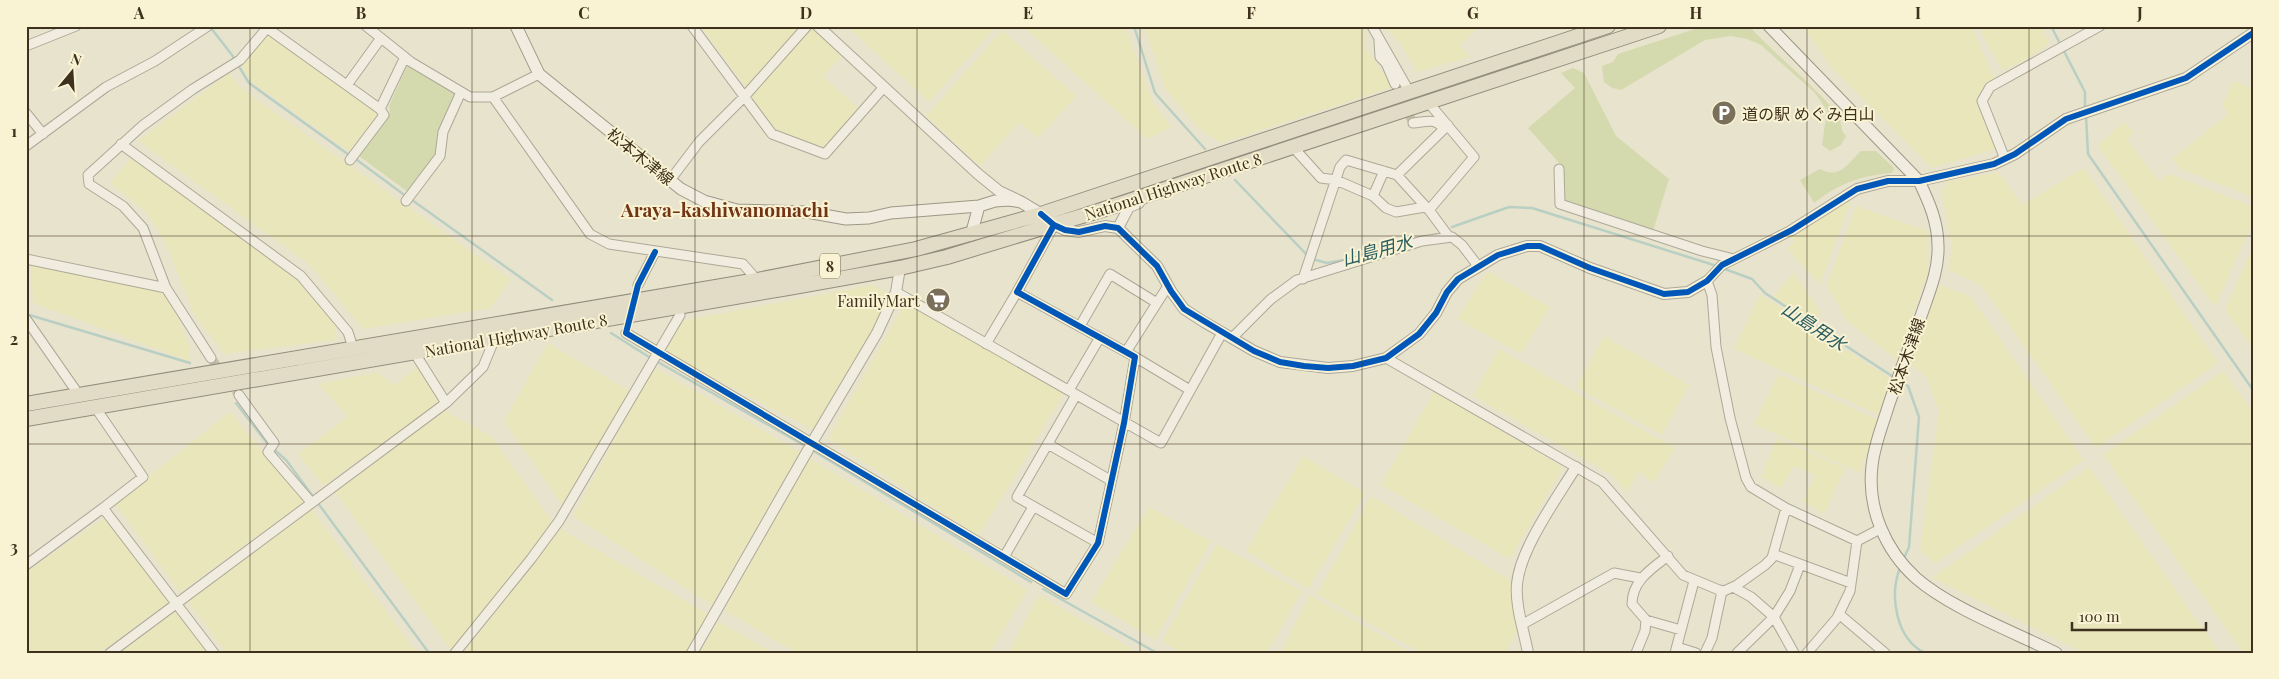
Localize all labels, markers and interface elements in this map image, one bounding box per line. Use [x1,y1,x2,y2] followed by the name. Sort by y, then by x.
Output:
[133,2,145,23] text: A
[356,2,367,23] text: B
[578,2,590,23] text: C
[800,2,812,23] text: D
[1023,2,1033,23] text: E
[1246,2,1256,23] text: F
[1467,2,1479,23] text: G
[1690,2,1703,23] text: H
[1915,2,1921,23] text: I
[2136,2,2143,23] text: J
[48,48,98,98] north arrow
[68,49,84,70] text: N
[1711,100,1737,126] parking icon: 道の駅 めぐみ白山
[1742,103,1874,124] place label: 道の駅 めぐみ白山
[11,120,17,141] text: 1
[603,123,679,189] street label: 松本木津線
[1082,147,1264,225] street label: National Highway Route 8
[620,196,829,222] district label: Araya-kashiwanomachi
[1339,229,1417,271] water label: 山島用水
[820,254,840,278] road number: 8
[925,287,951,313] supermarket icon: FamilyMart
[837,290,920,311] place label: FamilyMart
[1777,296,1852,357] water label: 山島用水
[423,309,609,361] street label: National Highway Route 8
[1883,315,1929,397] street label: 松本木津線
[10,328,18,349] text: 2
[10,536,18,557] text: 3
[2072,599,2205,631] scale bar
[2079,606,2120,626] text: 100 m

